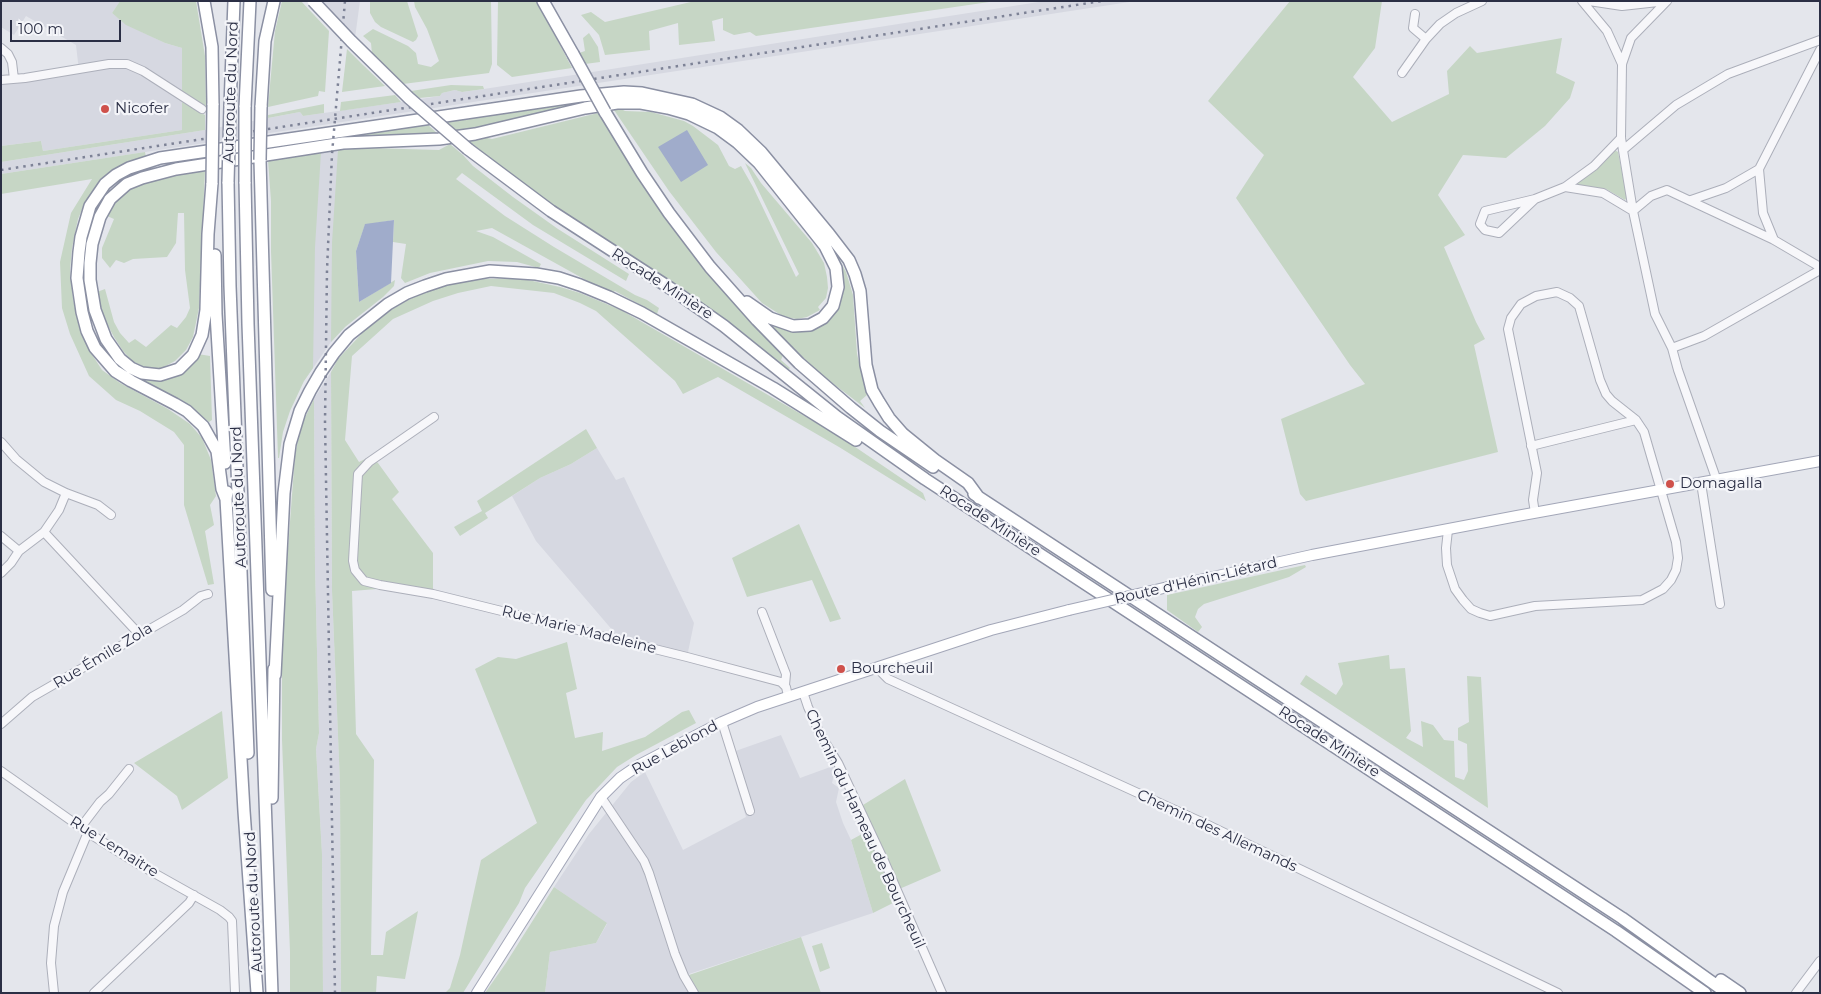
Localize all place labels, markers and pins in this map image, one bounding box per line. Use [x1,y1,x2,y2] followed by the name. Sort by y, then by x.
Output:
[115,100,169,118] place label: Nicofer
[99,103,111,115] marker: Nicofer
[1680,475,1763,493] place label: Domagalla
[1664,478,1676,490] marker: Domagalla
[851,660,933,678] place label: Bourcheuil
[835,663,847,675] marker: Bourcheuil

